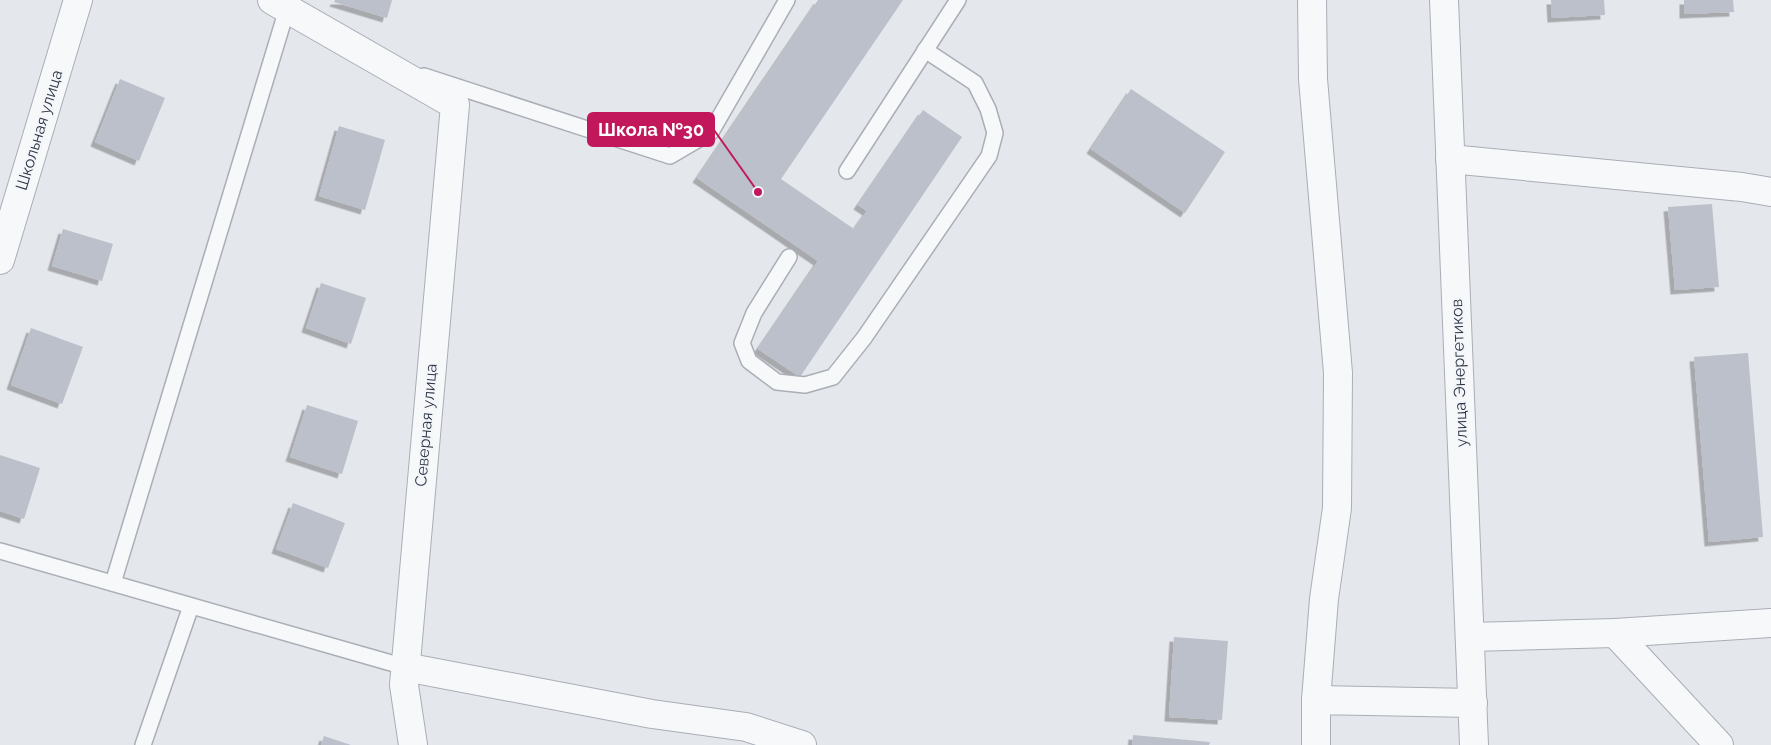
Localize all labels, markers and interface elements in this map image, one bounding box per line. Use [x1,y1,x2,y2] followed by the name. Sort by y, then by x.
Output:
[12,68,66,192] street label: Школьная улица
[588,113,714,146] callout: Школа №30
[598,119,704,140] text: Школа №30
[1447,299,1471,447] street label: улица Энергетиков
[411,363,441,487] street label: Северная улица

